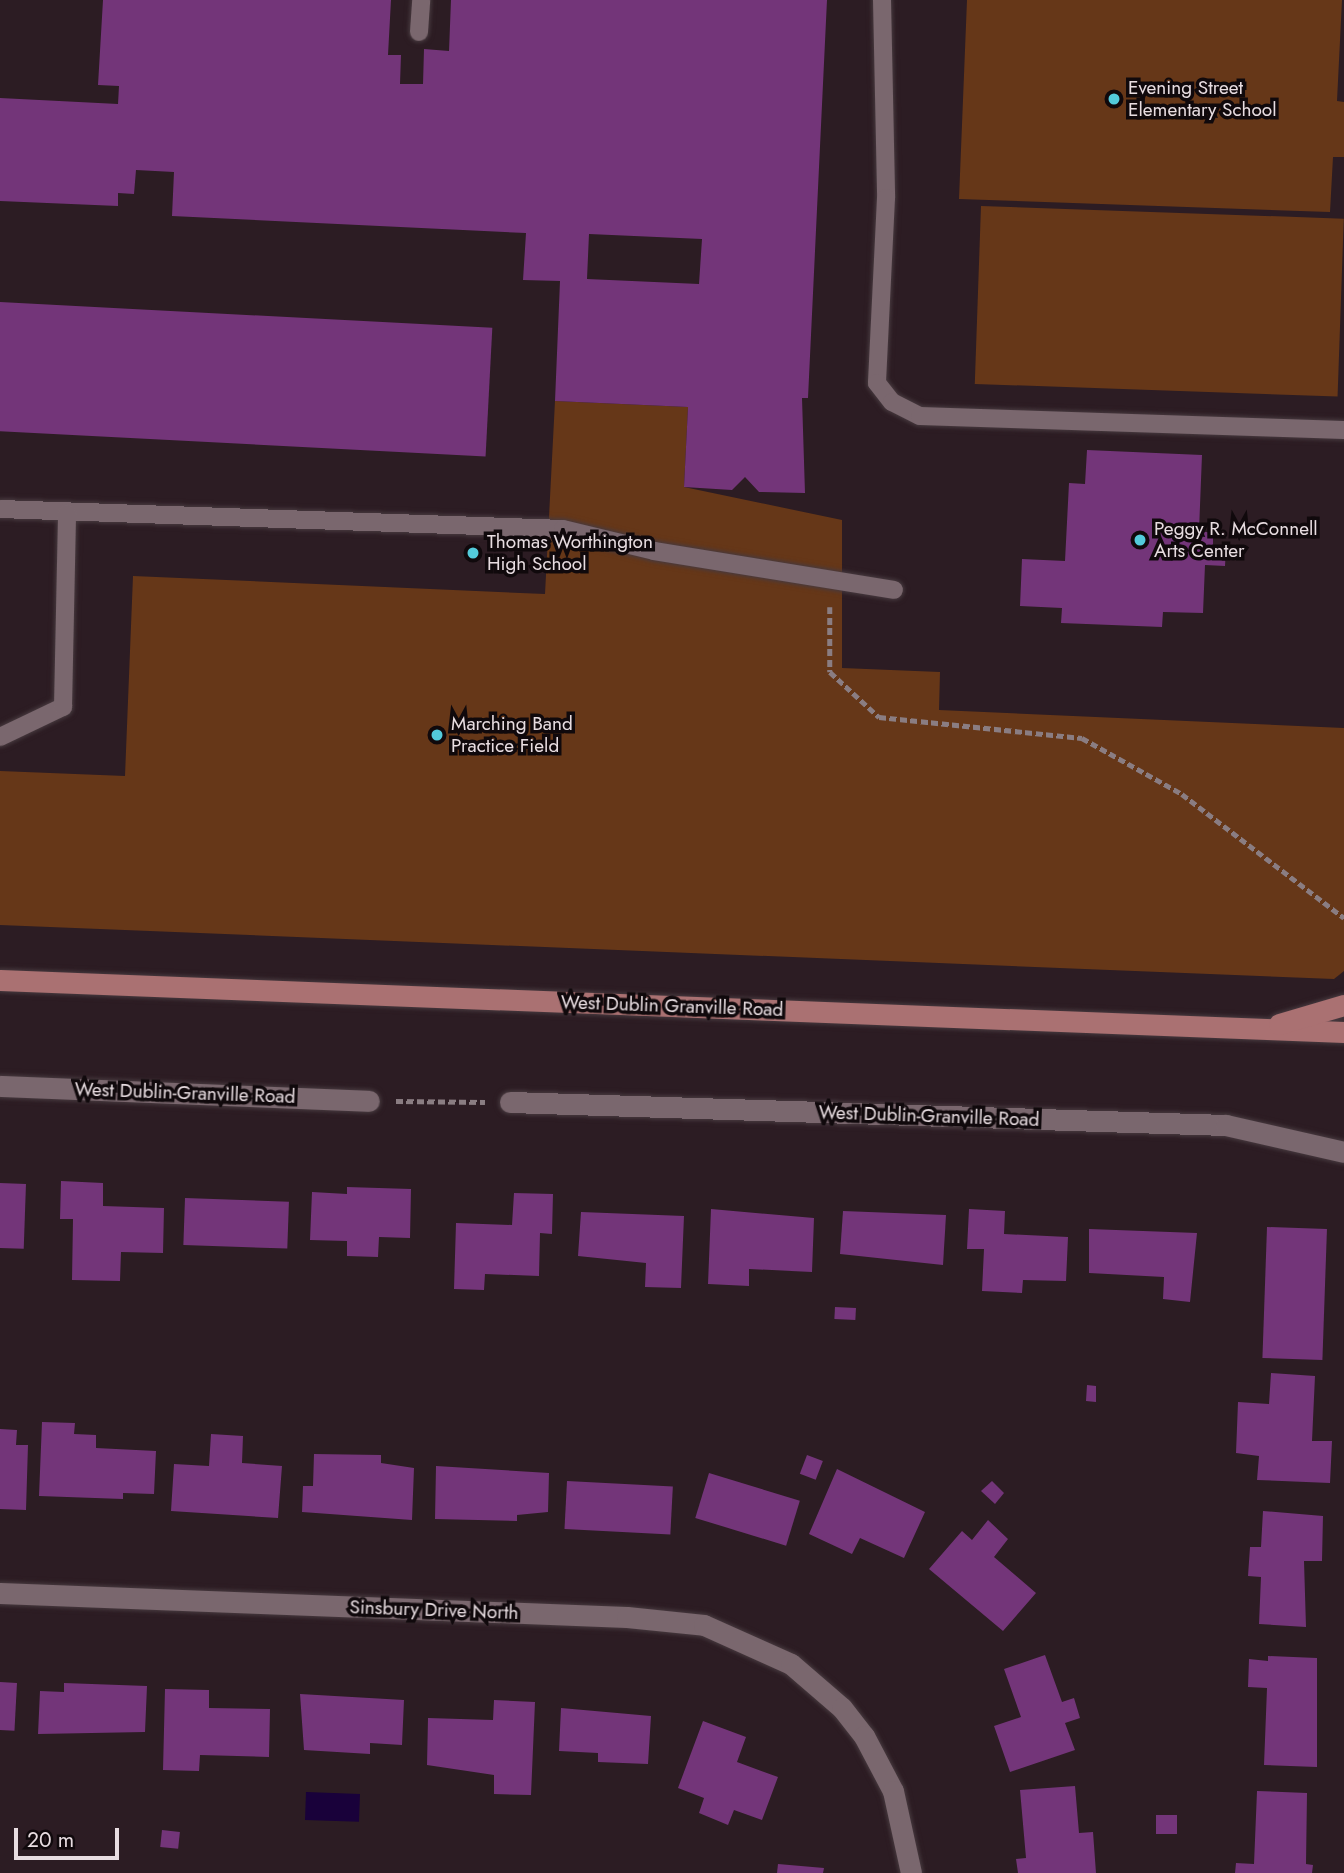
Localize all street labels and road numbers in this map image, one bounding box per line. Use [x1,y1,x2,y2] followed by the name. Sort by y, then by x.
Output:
[560,991,784,1021] street label: West Dublin Granville Road
[74,1078,296,1108] street label: West Dublin-Granville Road
[818,1101,1040,1131] street label: West Dublin-Granville Road
[349,1596,519,1624] street label: Sinsbury Drive North

